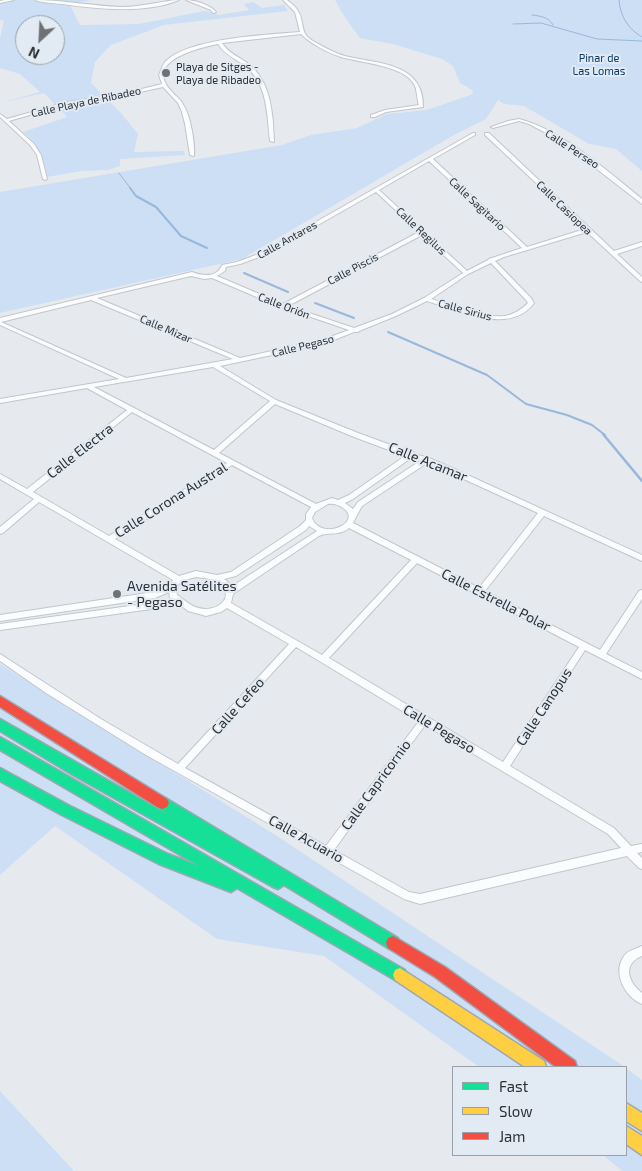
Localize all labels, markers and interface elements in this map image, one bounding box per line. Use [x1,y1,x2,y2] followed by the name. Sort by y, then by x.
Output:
[15,15,65,65] north arrow
[26,43,42,63] text: N
[573,51,625,77] park label: Pinar de Las Lomas
[176,60,261,86] place label: Playa de Sitges - Playa de Ribadeo
[160,67,172,79] marker: Playa de Sitges - Playa de Ribadeo
[30,84,142,120] street label: Calle Playa de Ribadeo
[543,127,601,171] street label: Calle Perseo
[446,175,508,233] street label: Calle Sagitario
[533,178,595,238] street label: Calle Casiopea
[393,204,449,258] street label: Calle Regilus
[255,218,319,262] street label: Calle Antares
[325,250,381,288] street label: Calle Piscis
[256,290,312,322] street label: Calle Orión
[437,296,493,324] street label: Calle Sirius
[138,312,194,346] street label: Calle Mizar
[271,332,335,360] street label: Calle Pegaso
[43,420,117,482] street label: Calle Electra
[386,439,470,485] street label: Calle Acamar
[112,459,230,541] street label: Calle Corona Austral
[438,565,554,635] street label: Calle Estrella Polar
[127,578,237,610] place label: Avenida Satélites - Pegaso
[111,588,123,600] marker: Avenida Satélites - Pegaso
[513,665,575,749] street label: Calle Canopus
[208,674,268,738] street label: Calle Cefeo
[400,701,478,757] street label: Calle Pegaso
[338,737,414,833] street label: Calle Capricornio
[266,812,346,866] street label: Calle Acuario
[452,1066,627,1156] legend
[499,1077,528,1095] text: Fast
[499,1102,533,1120] text: Slow
[499,1127,525,1145] text: Jam

